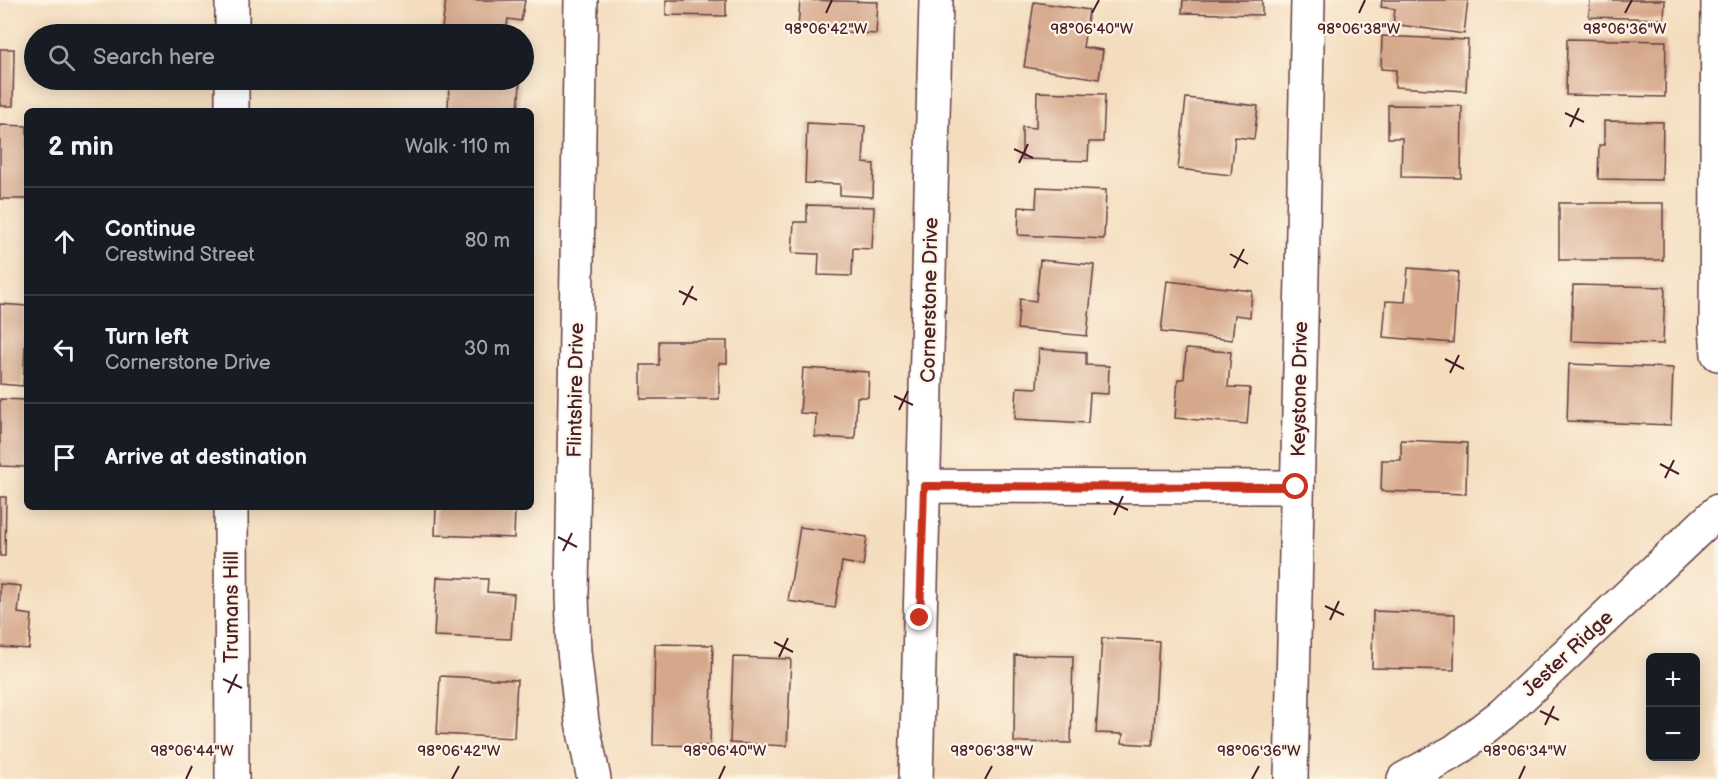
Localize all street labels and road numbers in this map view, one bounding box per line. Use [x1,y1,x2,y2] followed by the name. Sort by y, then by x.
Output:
[917,217,943,383] street label: Cornerstone Drive
[1287,321,1313,457] street label: Keystone Drive
[563,322,589,458] street label: Flintshire Drive
[220,551,244,663] street label: Trumans Hill
[1517,605,1618,702] street label: Jester Ridge

